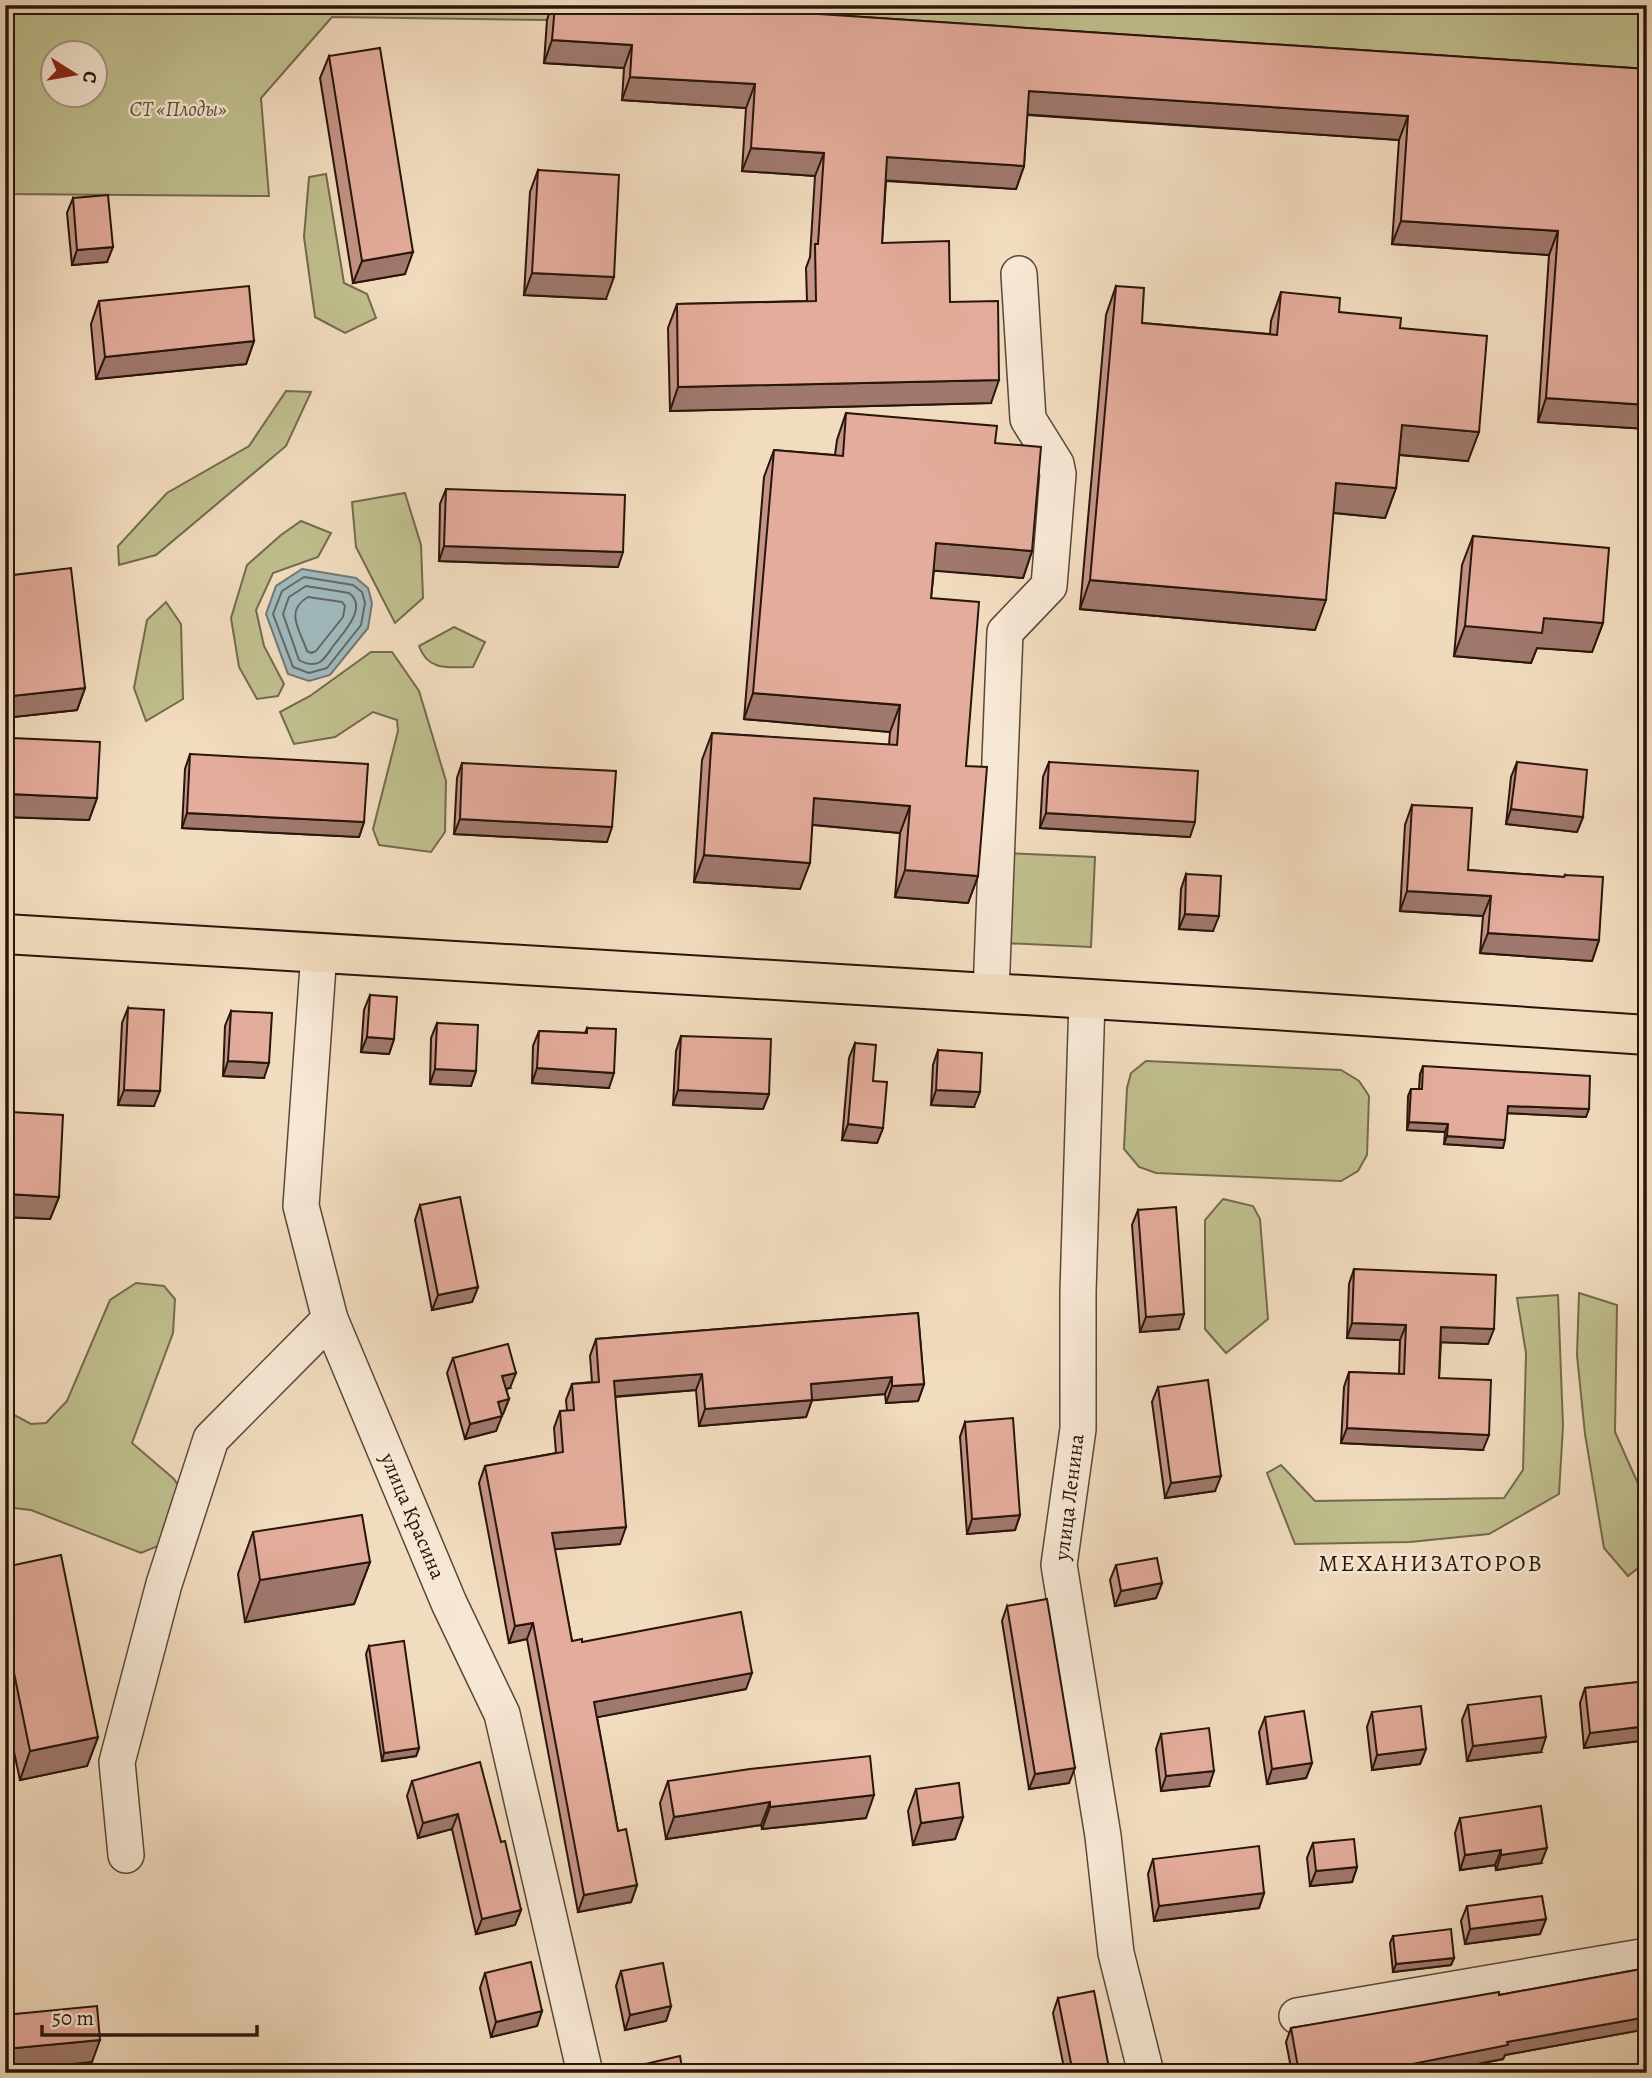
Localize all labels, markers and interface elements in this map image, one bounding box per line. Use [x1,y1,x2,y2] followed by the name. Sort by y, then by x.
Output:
[38,38,108,108] north arrow
[76,69,104,85] text: С
[129,95,227,123] park label: СТ «Плоды»
[1047,1432,1091,1563] street label: улица Ленина
[373,1448,452,1584] street label: улица Красина
[1318,1547,1544,1579] district label: МЕХАНИЗАТОРОВ
[42,1994,257,2038] scale bar
[52,2004,94,2032] text: 50 m

